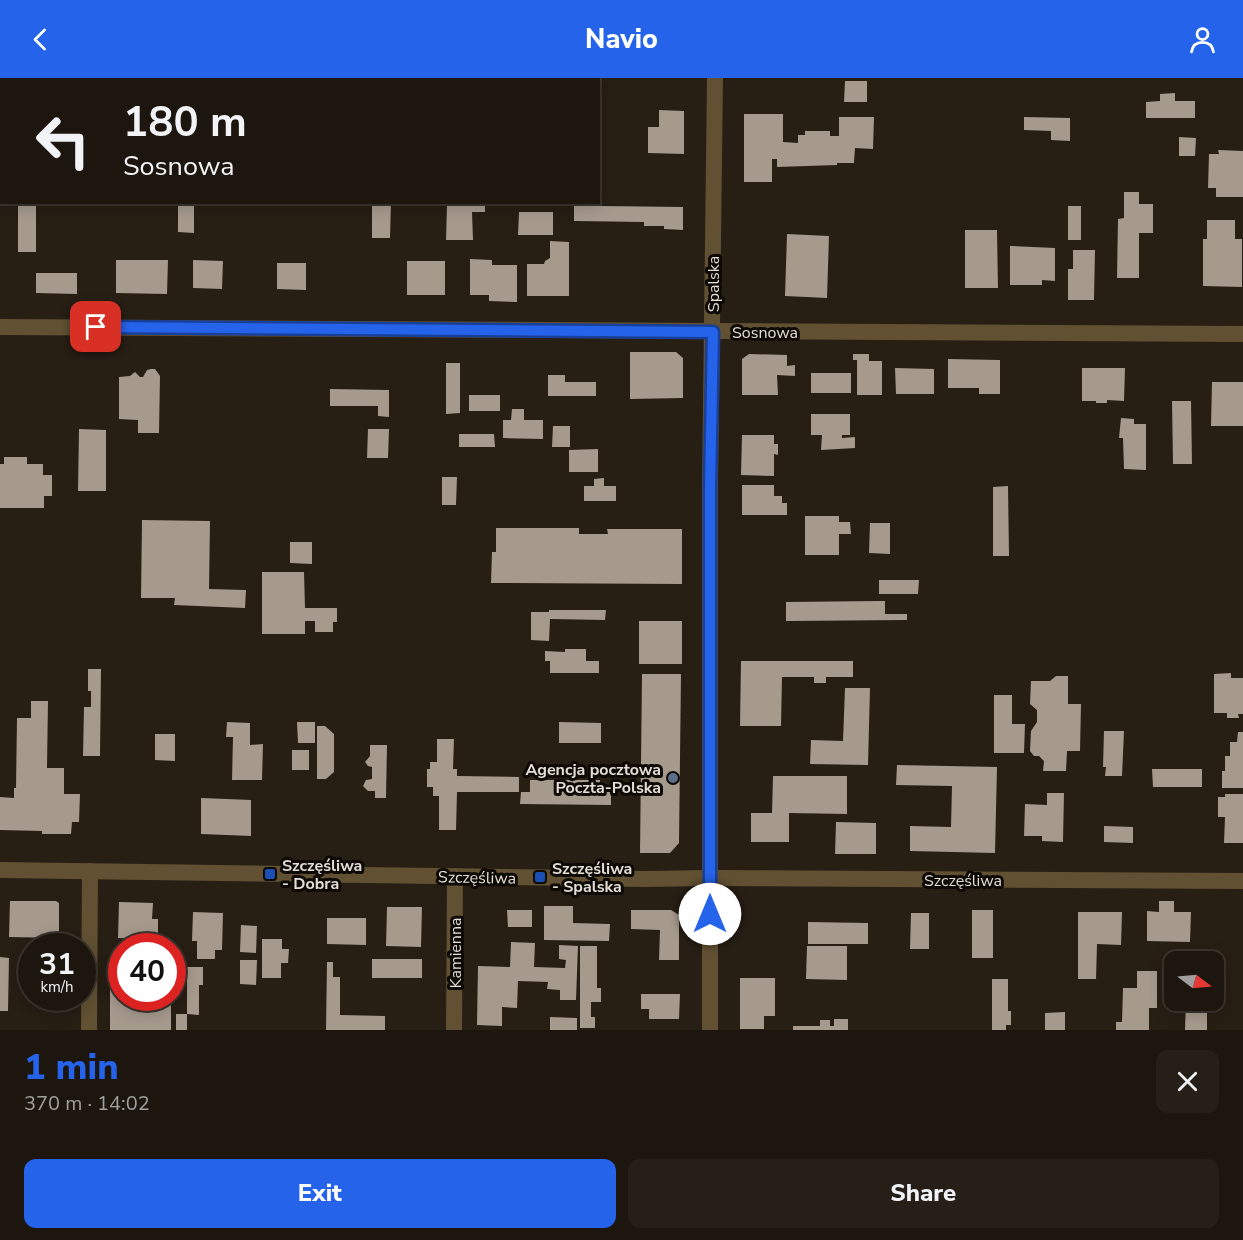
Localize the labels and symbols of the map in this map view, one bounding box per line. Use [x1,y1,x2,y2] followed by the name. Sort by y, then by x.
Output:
[703,256,725,312] street label: Spalska
[70,301,121,352] pin
[732,322,798,344] street label: Sosnowa
[525,759,661,799] place label: Agencja pocztowa Poczta-Polska
[666,771,680,785] marker: Agencja pocztowa Poczta-Polska
[282,855,362,895] place label: Szczęśliwa - Dobra
[552,858,632,898] place label: Szczęśliwa - Spalska
[438,866,516,890] street label: Szczęśliwa
[263,867,277,881] marker: Szczęśliwa - Dobra
[533,870,547,884] marker: Szczęśliwa - Spalska
[924,870,1002,892] street label: Szczęśliwa
[678,882,742,946] position arrow
[445,917,467,989] street label: Kamienna
[108,933,186,1011] speed limit sign: 40
[1164,951,1224,1011] north arrow

